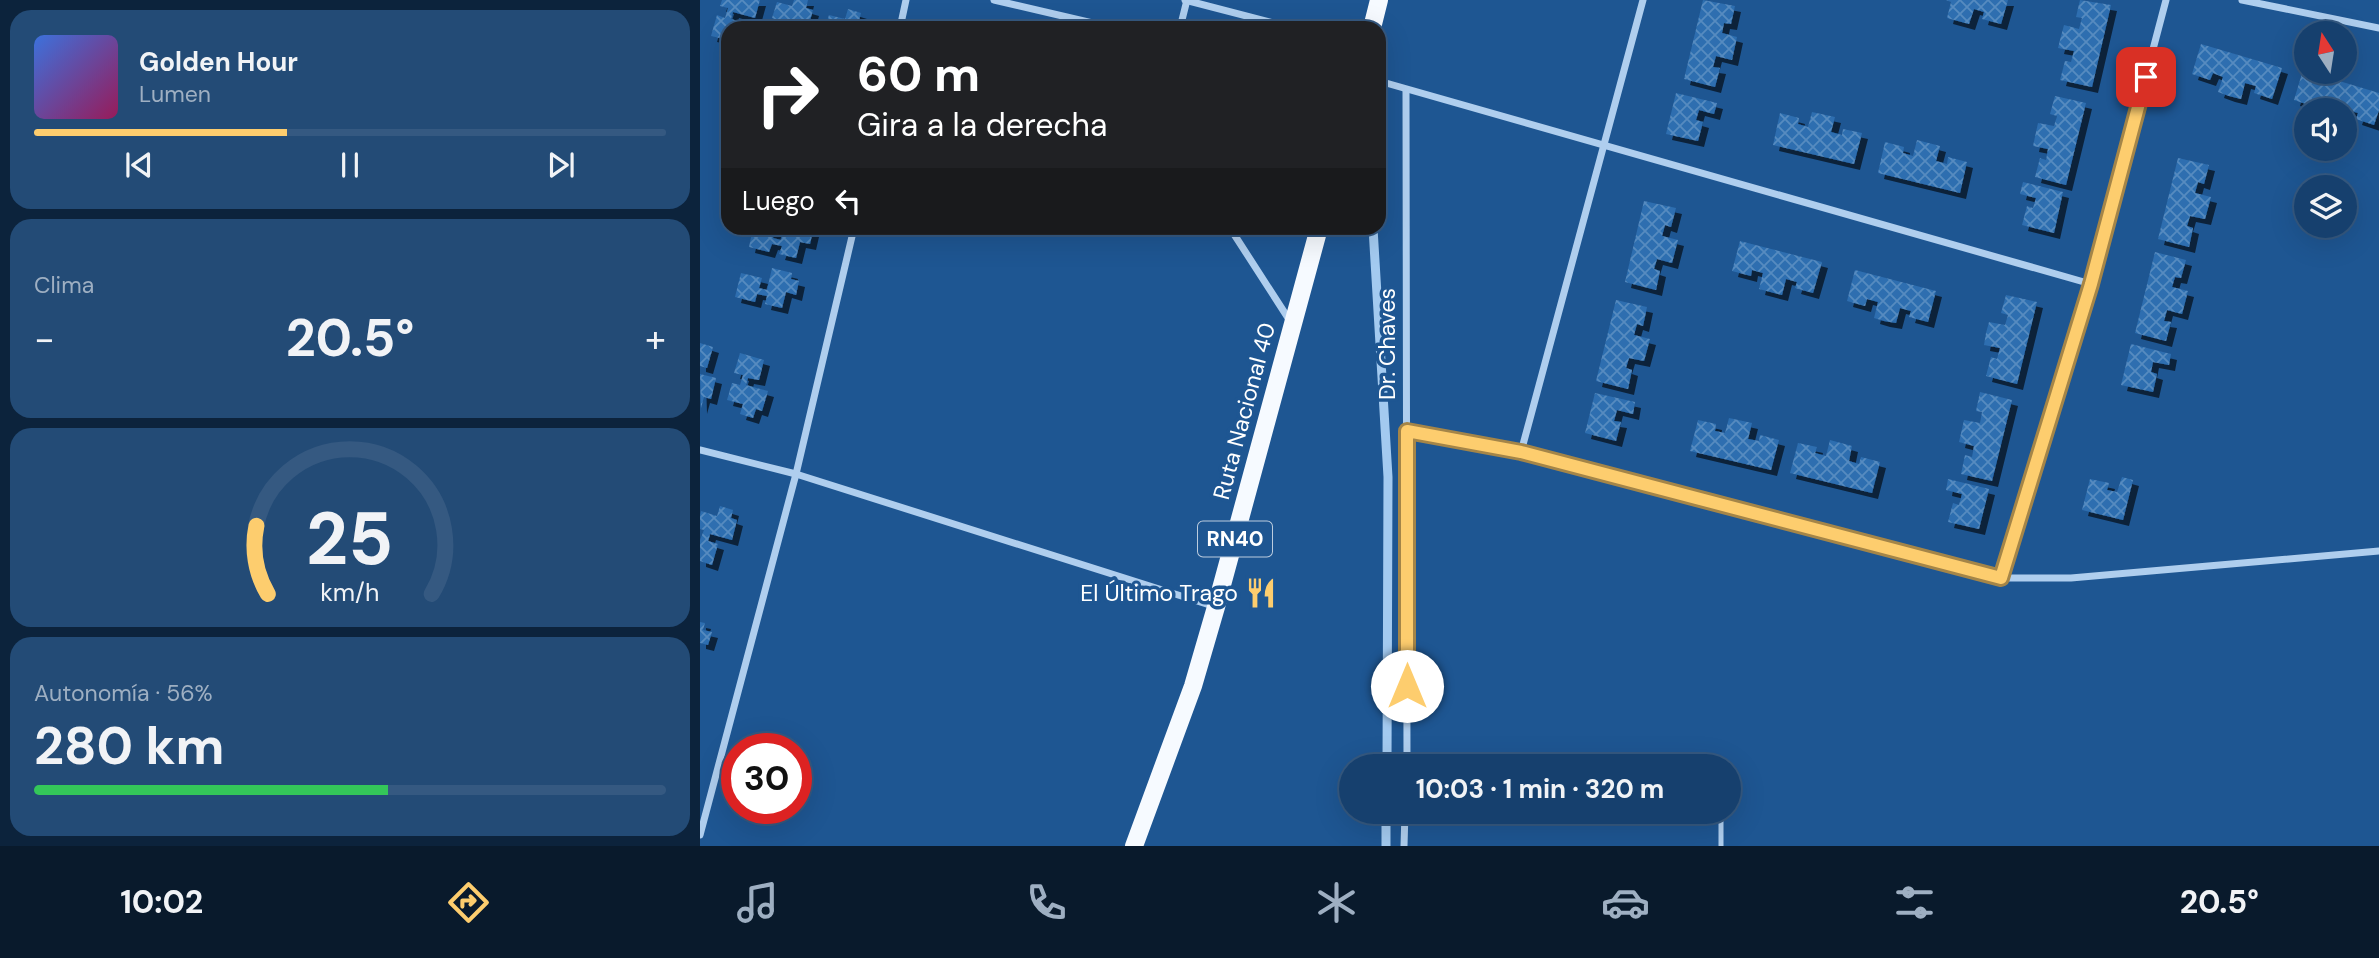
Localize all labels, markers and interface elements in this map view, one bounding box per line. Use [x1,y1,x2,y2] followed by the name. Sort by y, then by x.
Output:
[2294,21,2357,84] north arrow
[2294,21,2357,238] map controls
[857,42,980,106] text: 60 m
[139,45,298,79] text: Golden Hour
[2116,47,2176,107] pin
[742,49,833,140] icon: right
[2127,58,2165,96] icon: arrive
[139,79,211,109] text: Lumen
[2294,98,2357,161] button: sound
[857,104,1107,146] text: Gira a la derecha
[120,146,158,184] icon: previous
[331,146,369,184] icon: pause
[542,146,580,184] icon: next
[2294,175,2357,238] button: layers
[829,182,867,220] icon: left
[742,184,815,218] text: Luego
[34,270,94,300] text: Clima
[1372,288,1402,400] street label: Dr. Chaves
[286,304,414,372] text: 20.5°
[34,314,55,364] text: −
[645,314,666,364] text: +
[1206,319,1282,503] street label: Ruta Nacional 40
[306,492,394,587] text: 25
[1198,522,1272,556] road number: RN40
[320,575,380,608] text: km/h
[1244,576,1278,610] restaurant icon: El Último Trago
[1080,578,1238,608] place label: El Último Trago
[1370,649,1444,723] position arrow
[34,678,212,708] text: Autonomía · 56%
[34,712,224,780] text: 280 km
[721,733,812,824] speed limit sign: 30
[1416,772,1664,806] text: 10:03 · 1 min · 320 m
[444,878,493,927] icon: directions
[733,878,782,927] icon: music
[1022,878,1071,927] icon: phone
[1312,878,1361,927] icon: climate
[1601,878,1650,927] icon: car
[1890,878,1939,927] icon: filters
[120,881,203,923] text: 10:02
[2180,881,2259,923] text: 20.5°

